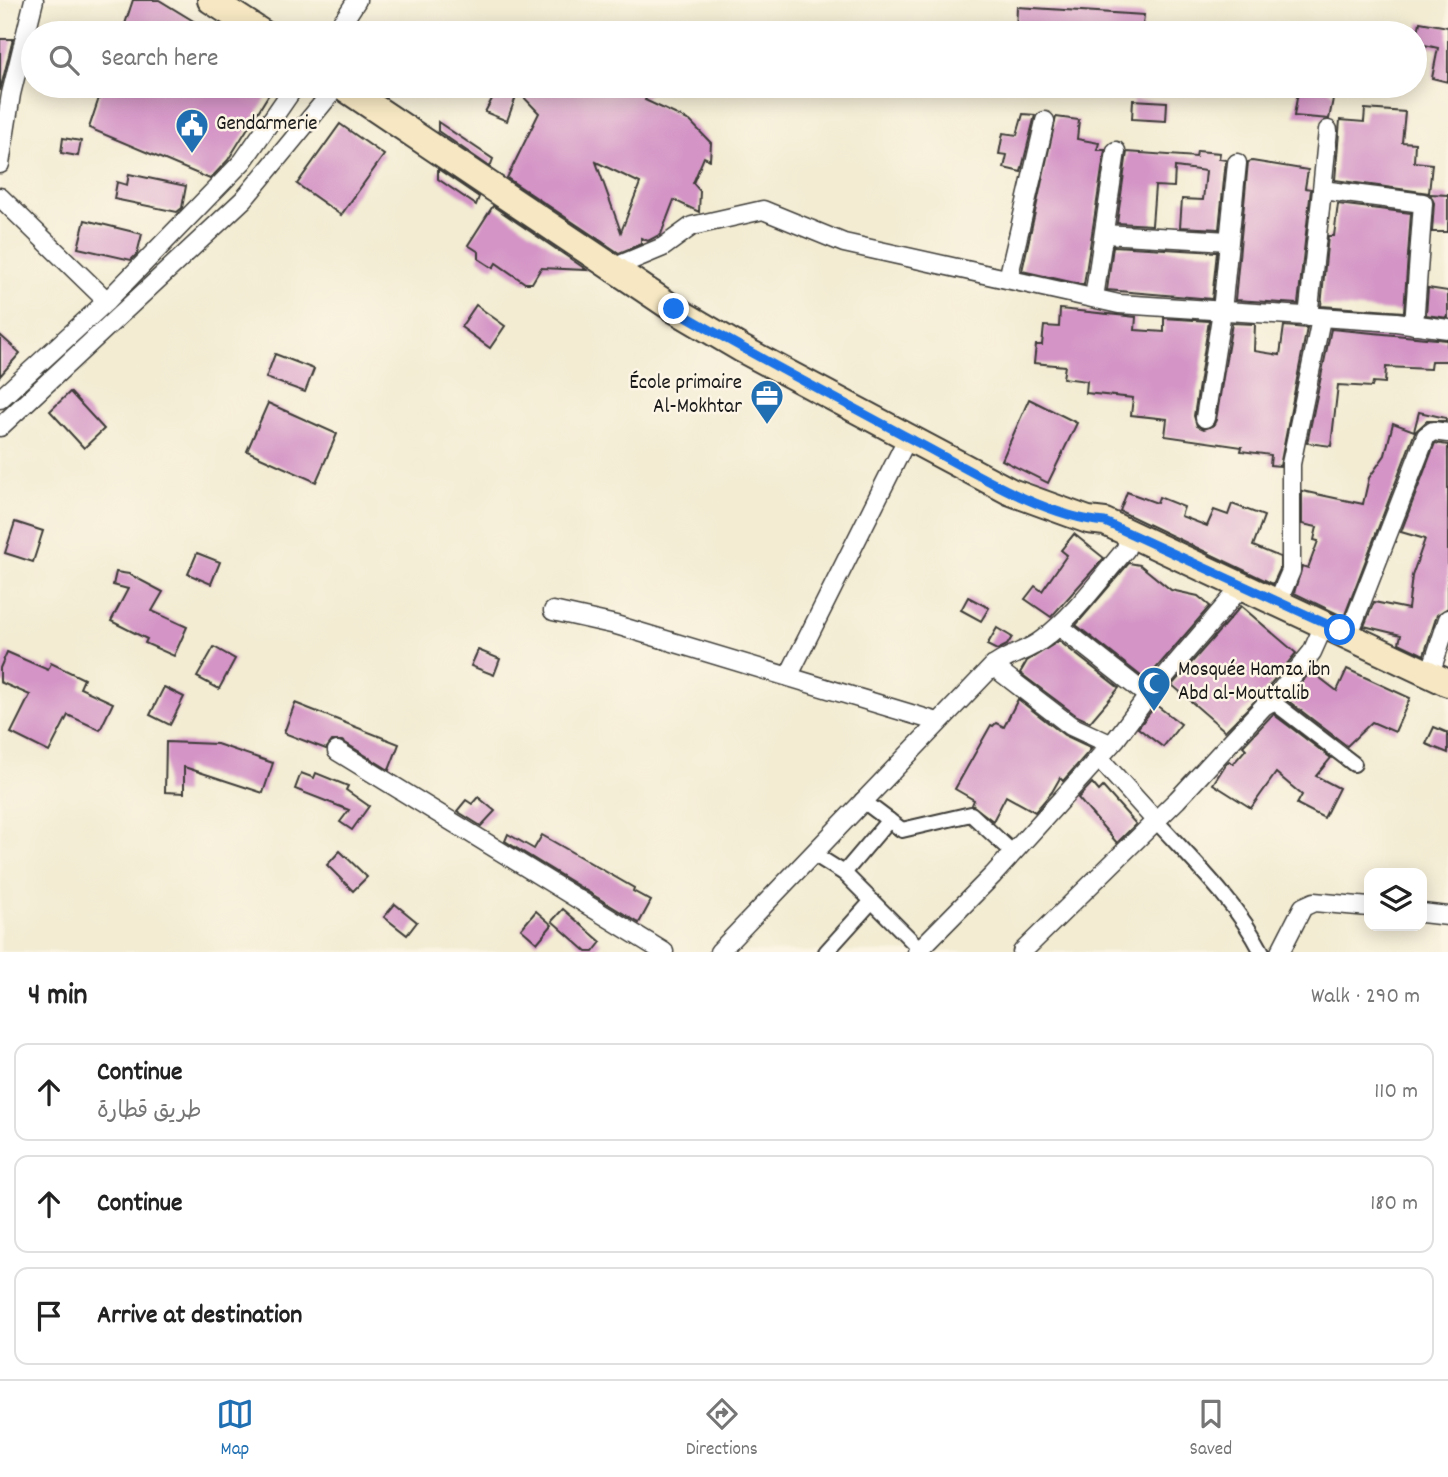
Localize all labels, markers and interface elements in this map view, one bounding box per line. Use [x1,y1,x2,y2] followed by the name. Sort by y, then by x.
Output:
[21,21,1427,98] search box
[45,41,83,79] icon: search
[101,41,219,78] text: Search here
[173,106,211,155] public building icon: Gendarmerie
[216,110,318,140] place label: Gendarmerie
[658,293,689,324] route end
[629,369,742,423] place label: École primaire Al-Mokhtar
[748,377,786,426] office icon: École primaire Al-Mokhtar
[1324,614,1355,645] route start
[1178,656,1330,710] place label: Mosquée Hamza ibn Abd al-Mouttalib
[1135,664,1173,713] mosque icon: Mosquée Hamza ibn Abd al-Mouttalib
[1364,868,1427,931] map controls
[1364,868,1427,931] button: layers
[28,976,87,1019] text: 4 min
[1311,981,1420,1014] text: Walk · 290 m
[97,1055,182,1092] text: Continue
[30,1073,68,1111] icon: ahead
[1374,1076,1418,1109] text: 110 m
[97,1096,202,1129] text: طريق قطارة
[30,1185,68,1223] icon: ahead
[97,1186,182,1223] text: Continue
[1370,1188,1418,1221] text: 180 m
[30,1297,68,1335] icon: arrive
[97,1298,302,1335] text: Arrive at destination
[216,1395,254,1464] tab: Map
[686,1395,758,1464] tab: Directions
[1190,1395,1232,1464] tab: Saved

